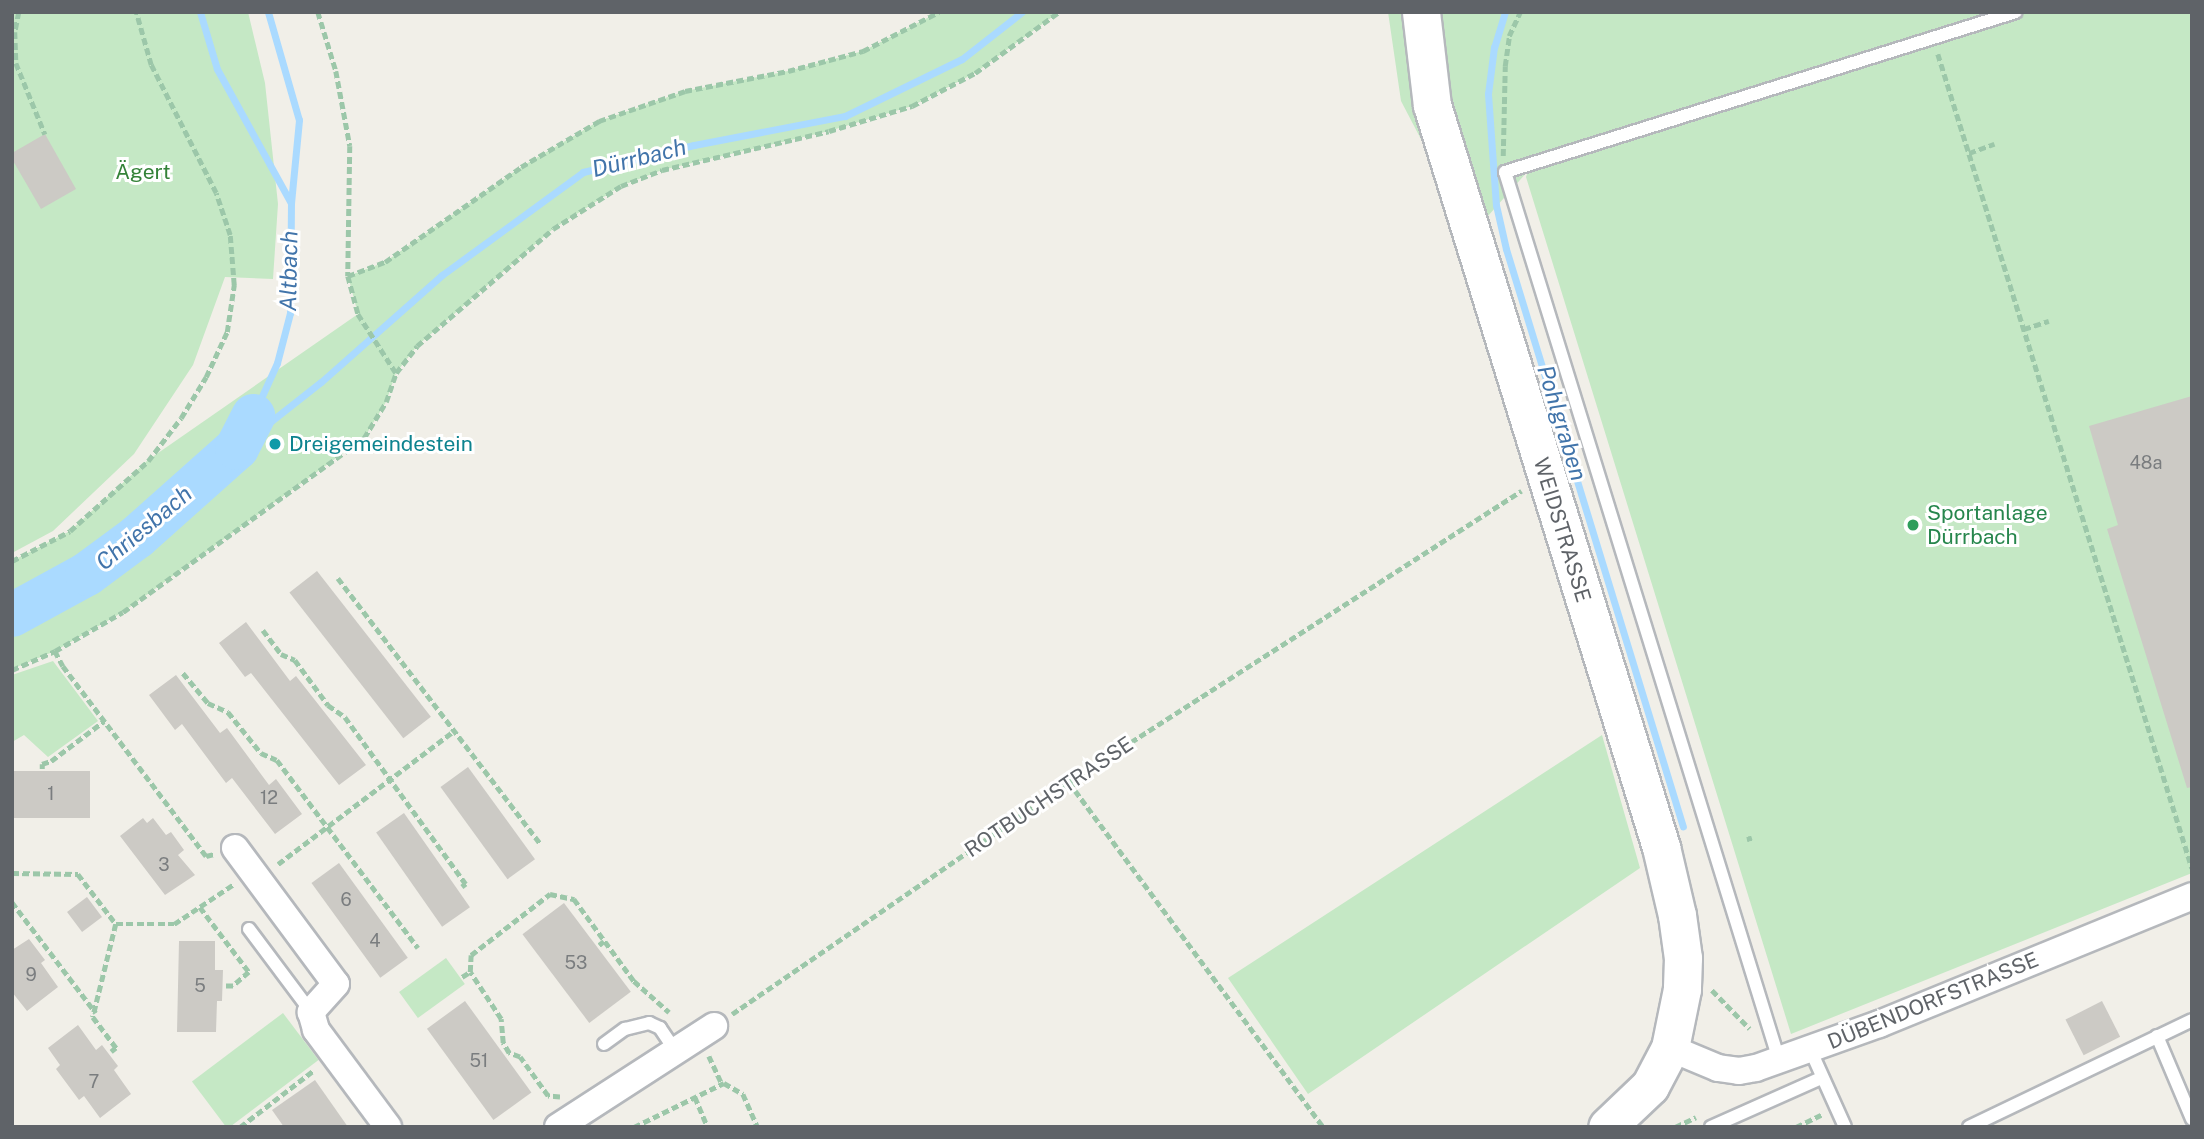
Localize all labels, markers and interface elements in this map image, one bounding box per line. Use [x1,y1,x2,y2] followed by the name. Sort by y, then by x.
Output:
[589,133,689,183] water label: Dürrbach
[115,159,171,185] park label: Ägert
[274,230,304,312] water label: Altbach
[1531,362,1593,484] water label: Pohlgraben
[289,431,473,457] place label: Dreigemeindestein
[267,436,283,452] marker: Dreigemeindestein
[2130,452,2162,474] house number: 48a
[1528,455,1596,605] street label: WEIDSTRASSE
[90,480,198,576] water label: Chriesbach
[1927,500,2048,550] place label: Sportanlage Dürrbach
[1905,517,1921,533] marker: Sportanlage Dürrbach
[960,731,1138,863] street label: ROTBUCHSTRASSE
[47,783,55,805] house number: 1
[260,787,278,809] house number: 12
[158,854,170,876] house number: 3
[340,889,352,911] house number: 6
[369,930,381,952] house number: 4
[1824,947,2042,1055] street label: DÜBENDORFSTRASSE
[565,952,587,974] house number: 53
[25,964,37,986] house number: 9
[194,975,206,997] house number: 5
[470,1050,488,1072] house number: 51
[89,1071,99,1093] house number: 7

